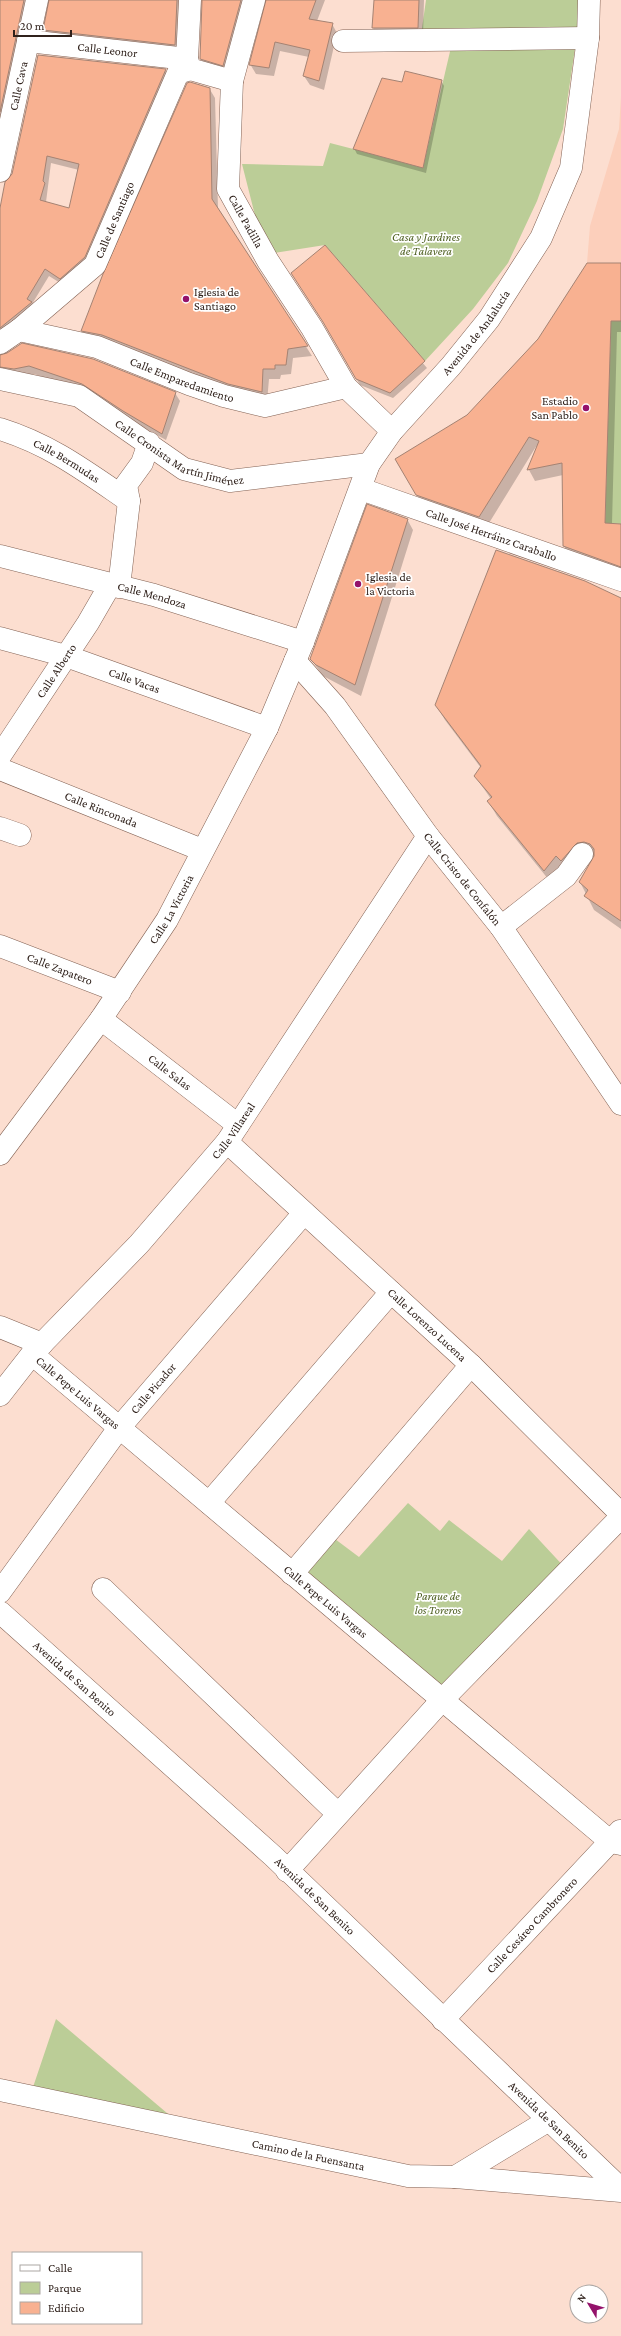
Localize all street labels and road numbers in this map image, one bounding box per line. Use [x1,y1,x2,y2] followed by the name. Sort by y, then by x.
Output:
[77,40,139,60] street label: Calle Leonor
[6,60,31,112] street label: Calle Cava
[92,179,137,261] street label: Calle de Santiago
[225,192,267,251] street label: Calle Padilla
[439,287,513,378] street label: Avenida de Andalucía
[128,354,235,405] street label: Calle Emparedamiento
[112,416,244,488] street label: Calle Cronista Martín Jiménez
[31,436,103,486] street label: Calle Bermudas
[424,505,559,564] street label: Calle José Herráinz Caraballo
[116,579,189,612] street label: Calle Mendoza
[33,641,79,701] street label: Calle Alberto
[107,665,162,696] street label: Calle Vacas
[63,789,140,831] street label: Calle Rinconada
[421,829,504,929] street label: Calle Cristo de Confalón
[146,872,197,947] street label: Calle La Victoria
[25,950,95,988] street label: Calle Zapatero
[145,1051,195,1094] street label: Calle Salas
[208,1100,258,1162] street label: Calle Villareal
[385,1285,470,1365] street label: Calle Lorenzo Lucena
[33,1353,123,1432] street label: Calle Pepe Luis Vargas
[127,1359,179,1417] street label: Calle Picador
[281,1562,371,1641] street label: Calle Pepe Luis Vargas
[30,1638,119,1719] street label: Avenida de San Benito
[272,1854,358,1938] street label: Avenida de San Benito
[483,1874,580,1976] street label: Calle Cesáreo Cambronero
[506,2078,592,2162] street label: Avenida de San Benito
[251,2136,366,2174] street label: Camino de la Fuensanta

